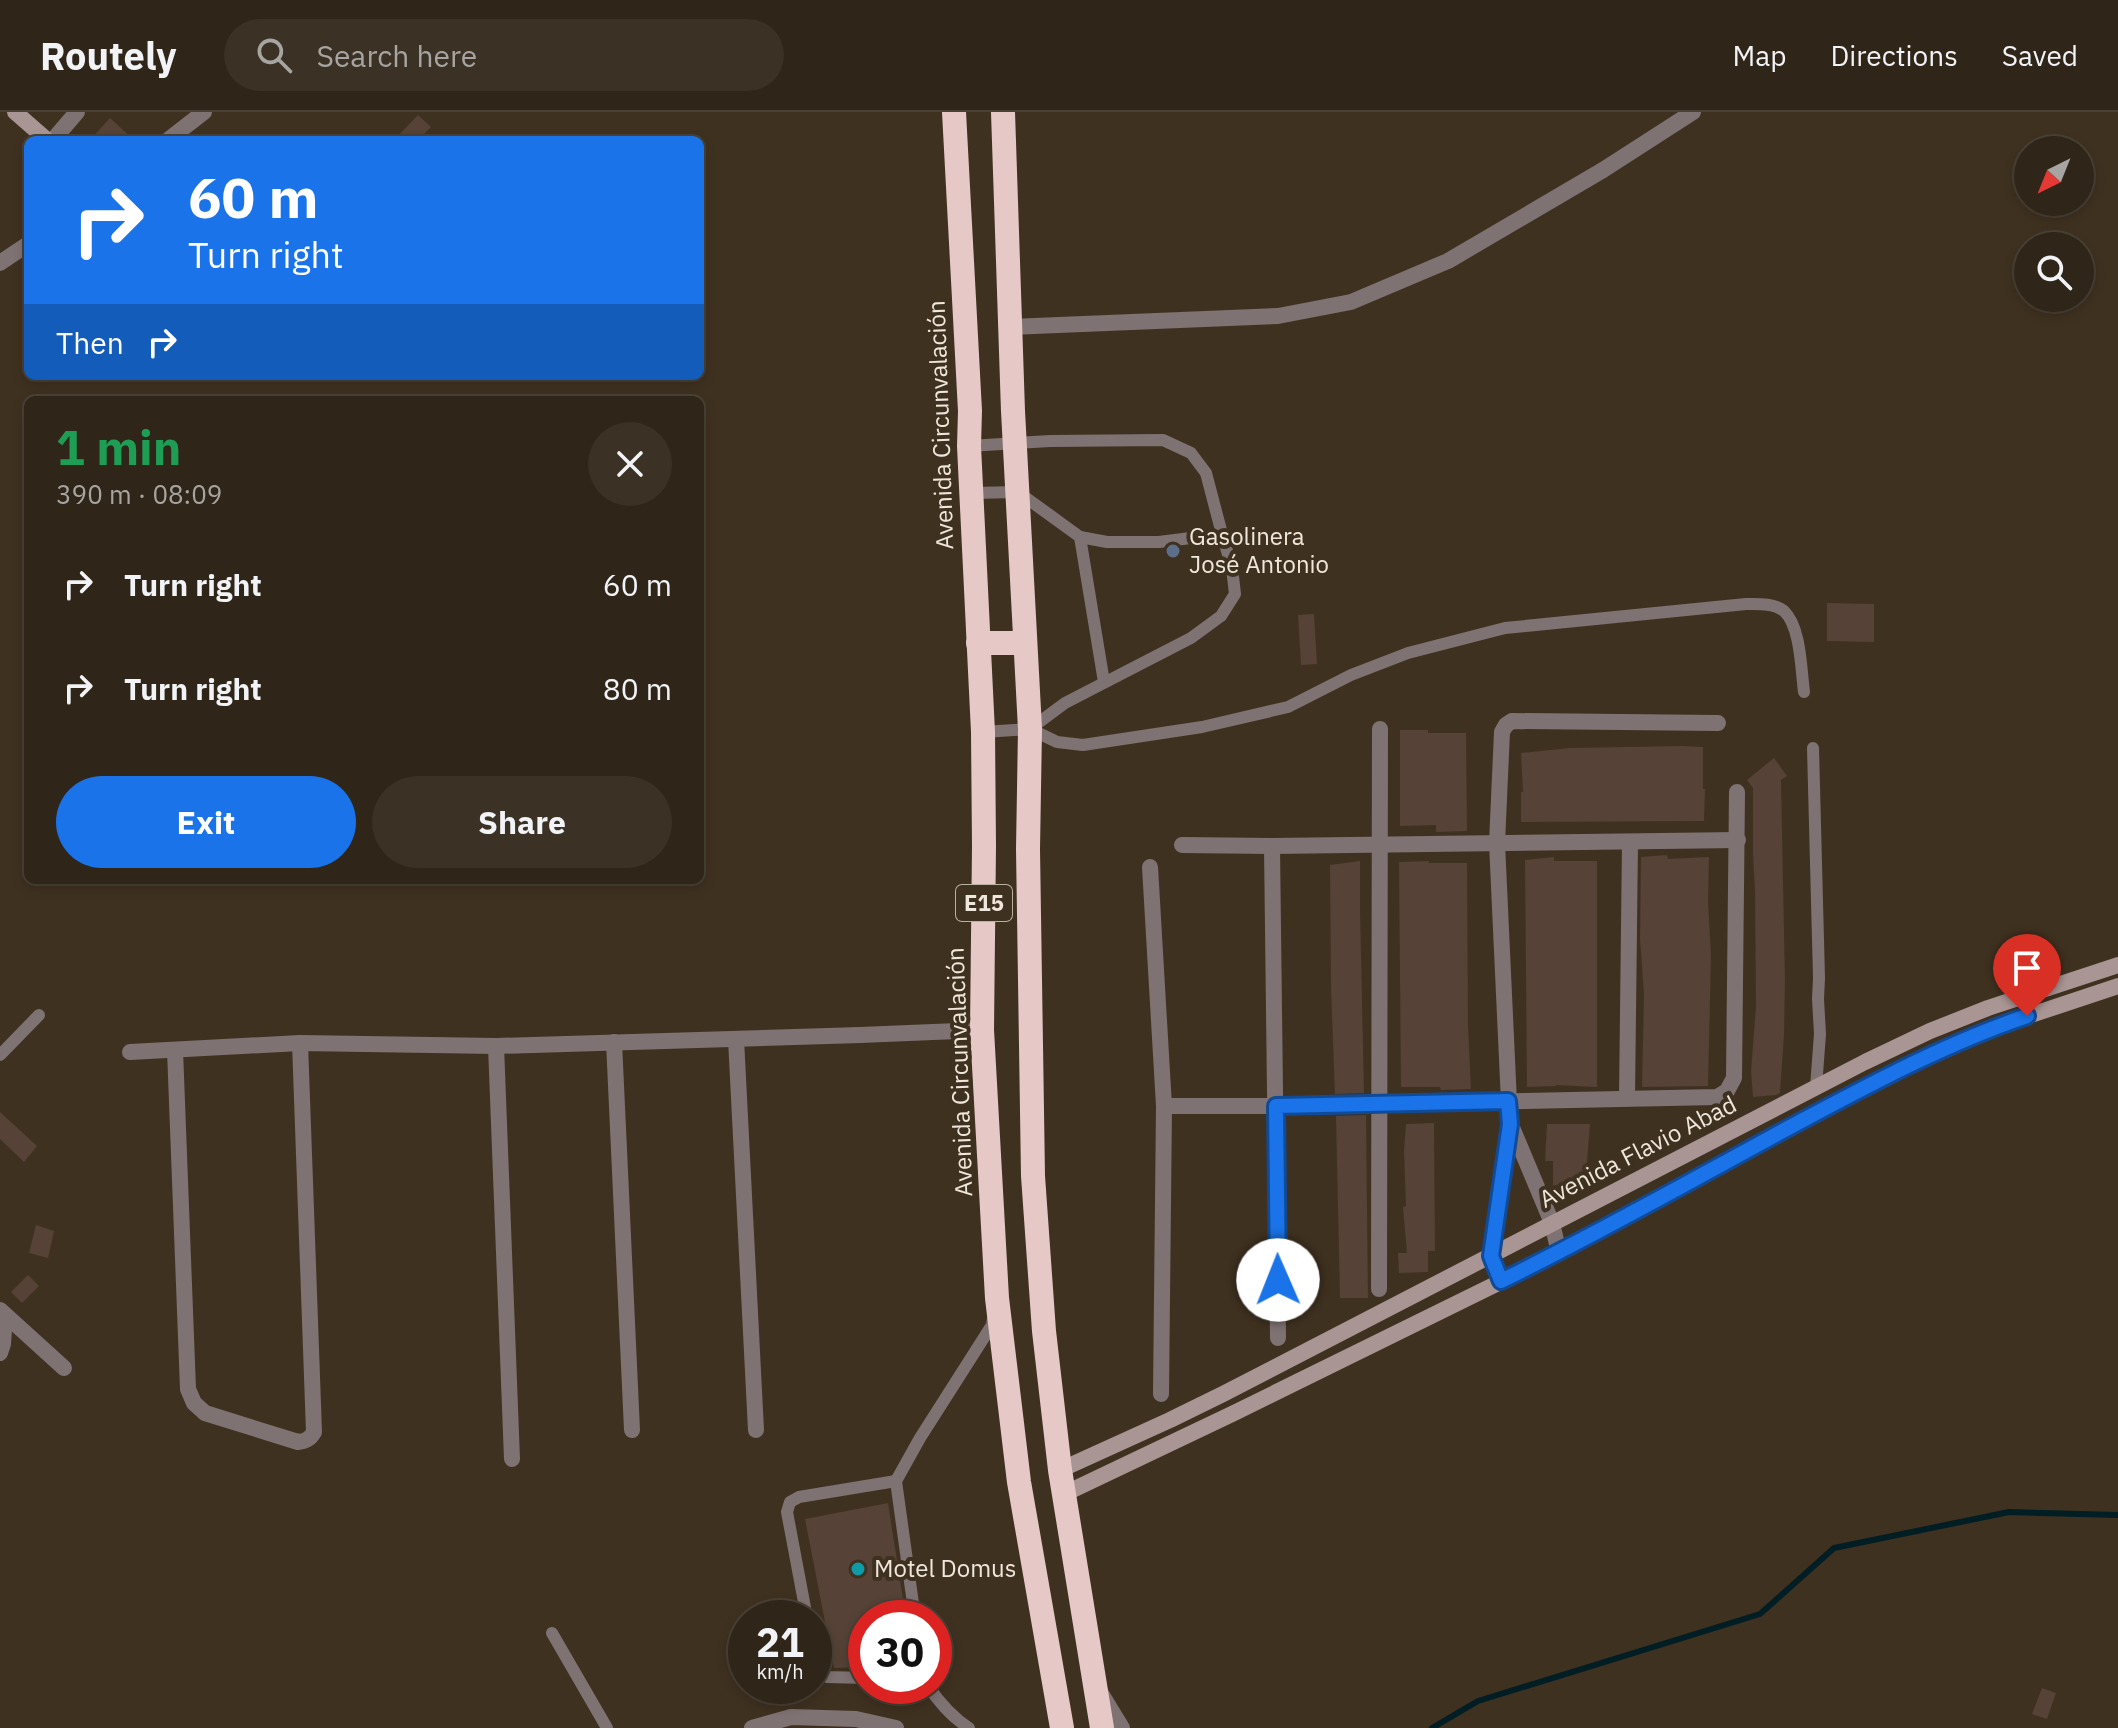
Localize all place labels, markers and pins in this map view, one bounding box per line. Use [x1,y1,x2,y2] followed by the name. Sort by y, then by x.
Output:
[1189,520,1329,580] place label: Gasolinera José Antonio
[1164,542,1182,560] marker: Gasolinera José Antonio
[1993,934,2061,1016] pin
[874,1552,1016,1584] place label: Motel Domus
[849,1560,867,1578] marker: Motel Domus

